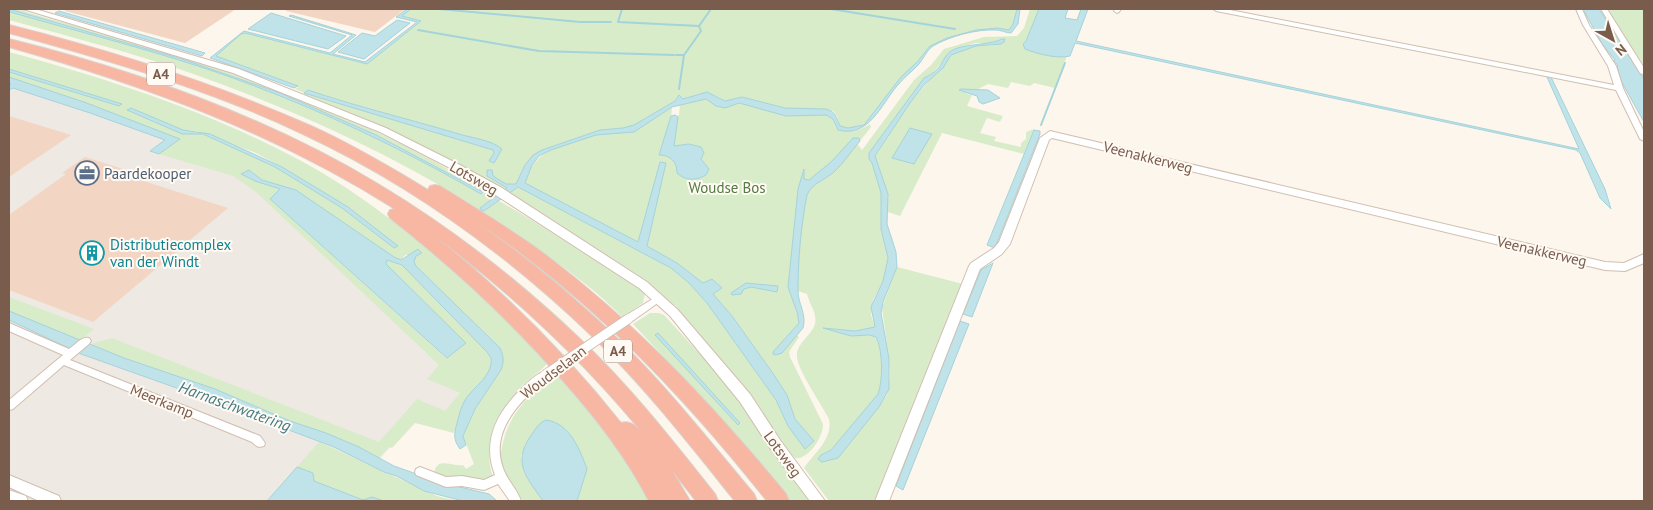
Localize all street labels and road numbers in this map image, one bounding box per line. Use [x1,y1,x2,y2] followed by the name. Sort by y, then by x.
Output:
[147,62,175,86] road number: A4
[1100,136,1195,177] street label: Veenakkerweg
[446,157,502,199] street label: Lotsweg
[1494,231,1589,271] street label: Veenakkerweg
[604,340,632,362] road number: A4
[516,341,590,403] street label: Woudselaan
[127,380,197,422] street label: Meerkamp
[760,427,806,481] street label: Lotsweg

